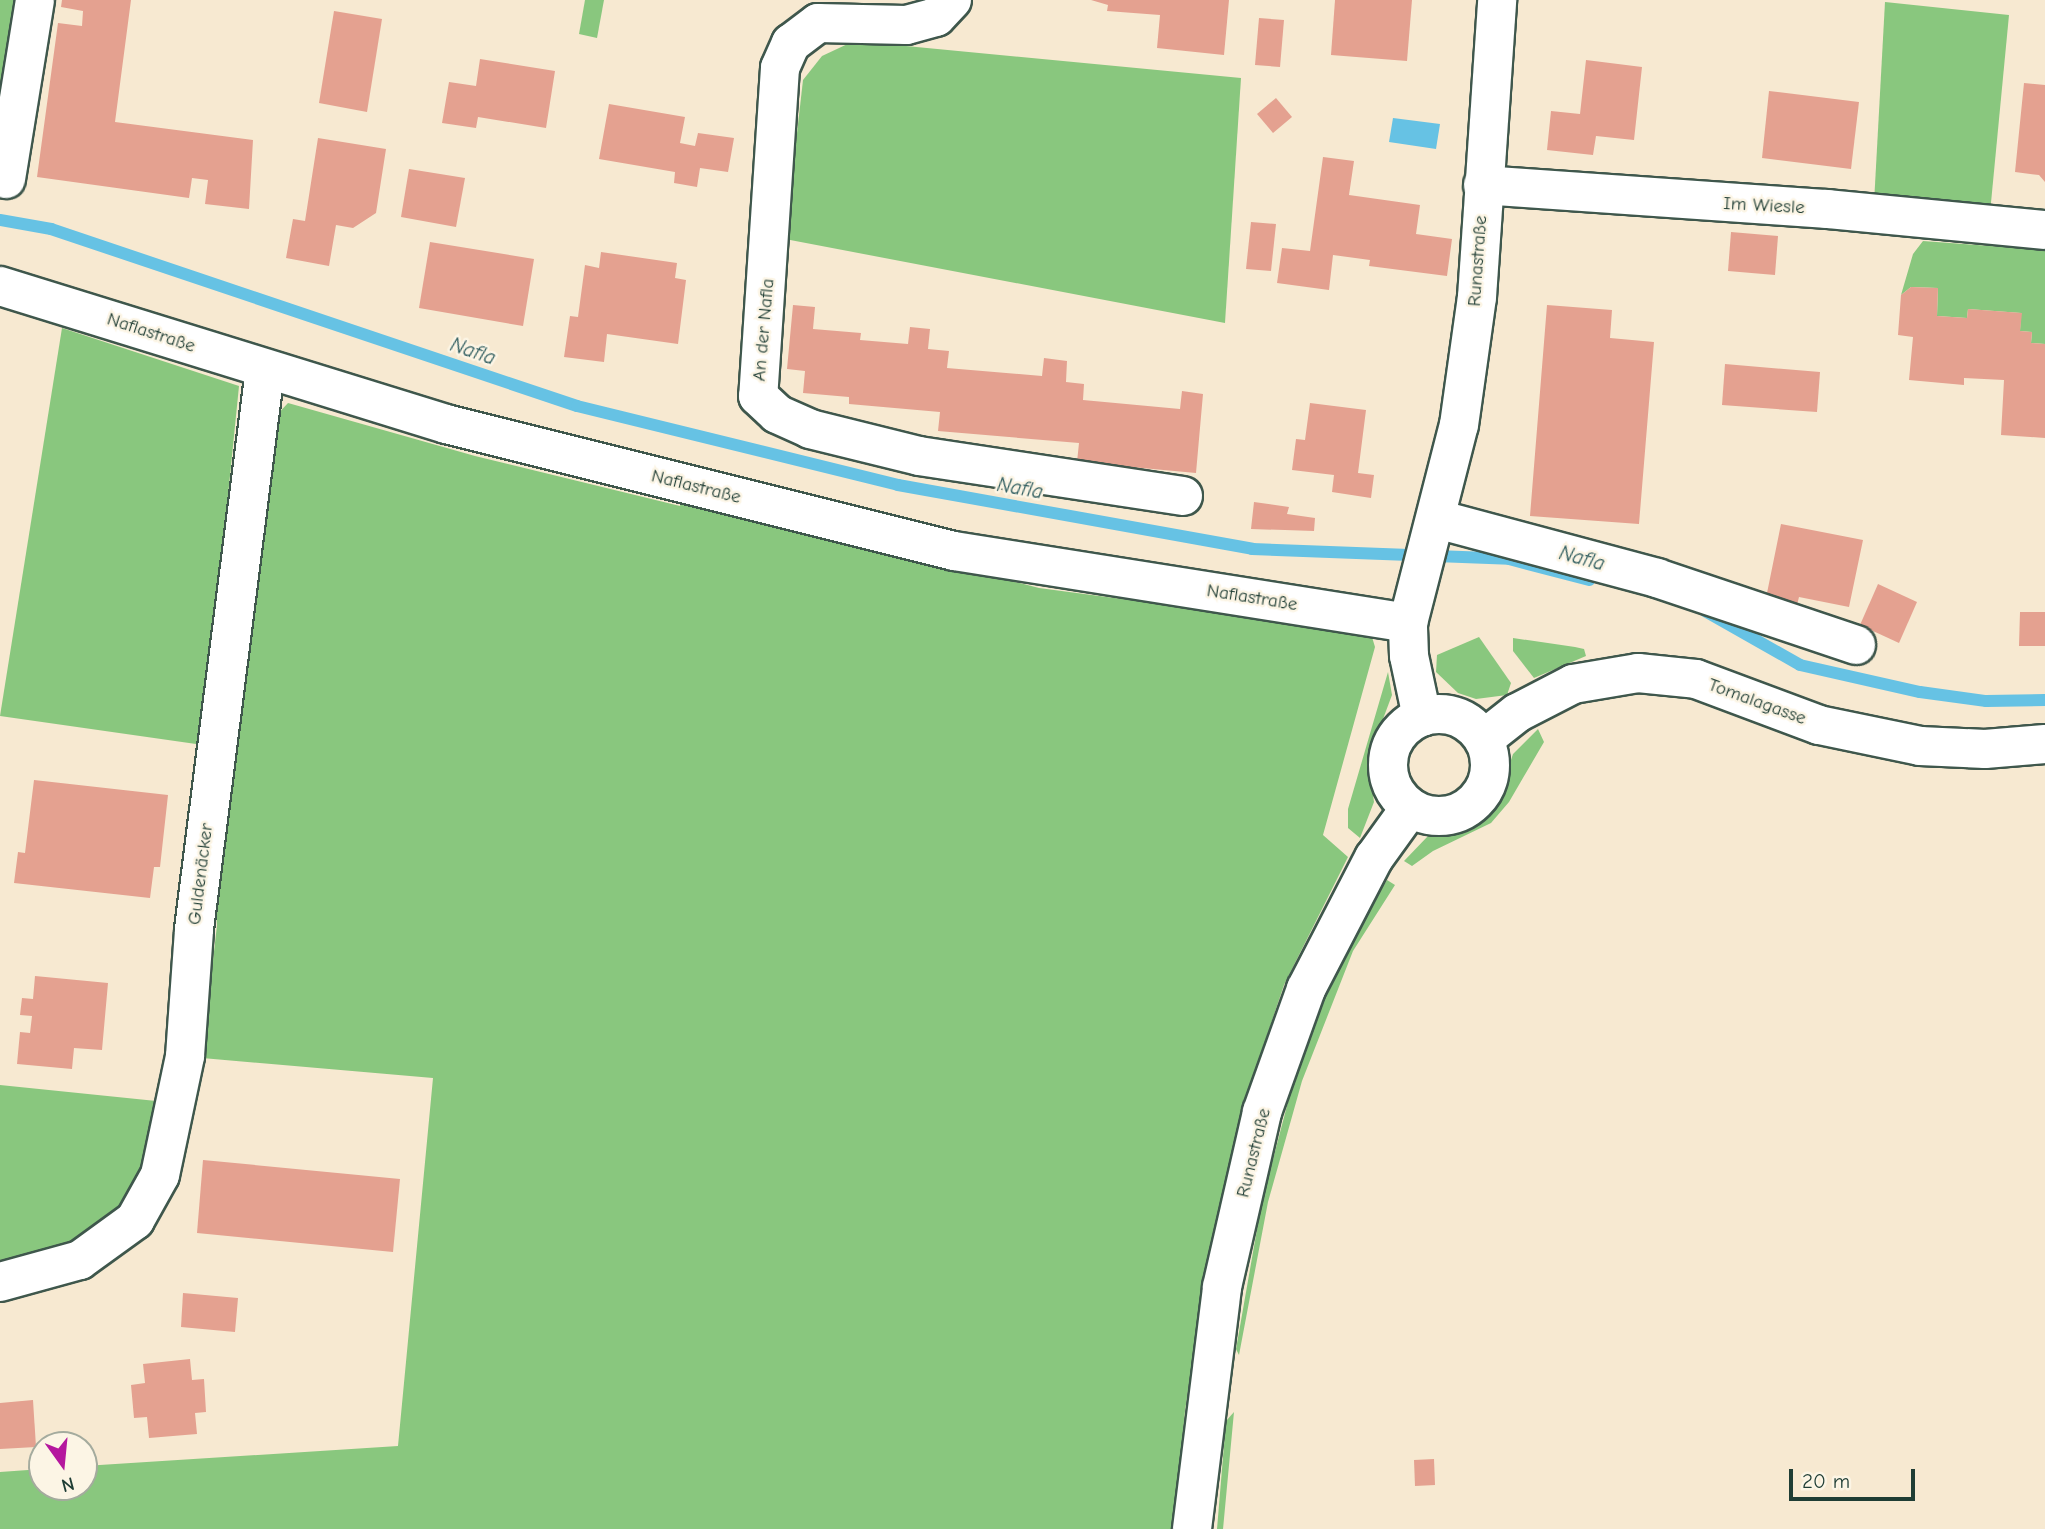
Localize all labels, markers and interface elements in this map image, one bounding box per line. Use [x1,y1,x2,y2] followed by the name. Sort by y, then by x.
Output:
[1723,192,1805,220] street label: Im Wiesle
[1463,215,1493,307] street label: Runastraße
[748,278,780,382] street label: An der Nafla
[104,308,198,358] street label: Naflastraße
[447,332,499,370] water label: Nafla
[649,465,743,509] street label: Naflastraße
[995,472,1045,504] water label: Nafla
[1556,540,1608,576] water label: Nafla
[1205,580,1299,616] street label: Naflastraße
[1705,674,1809,730] street label: Tomalagasse
[183,822,219,926] street label: Guldenäcker
[1232,1106,1276,1200] street label: Runastraße
[28,1431,98,1501] north arrow
[1793,1456,1919,1500] scale bar
[1802,1469,1850,1493] text: 20 m
[59,1472,77,1497] text: N

